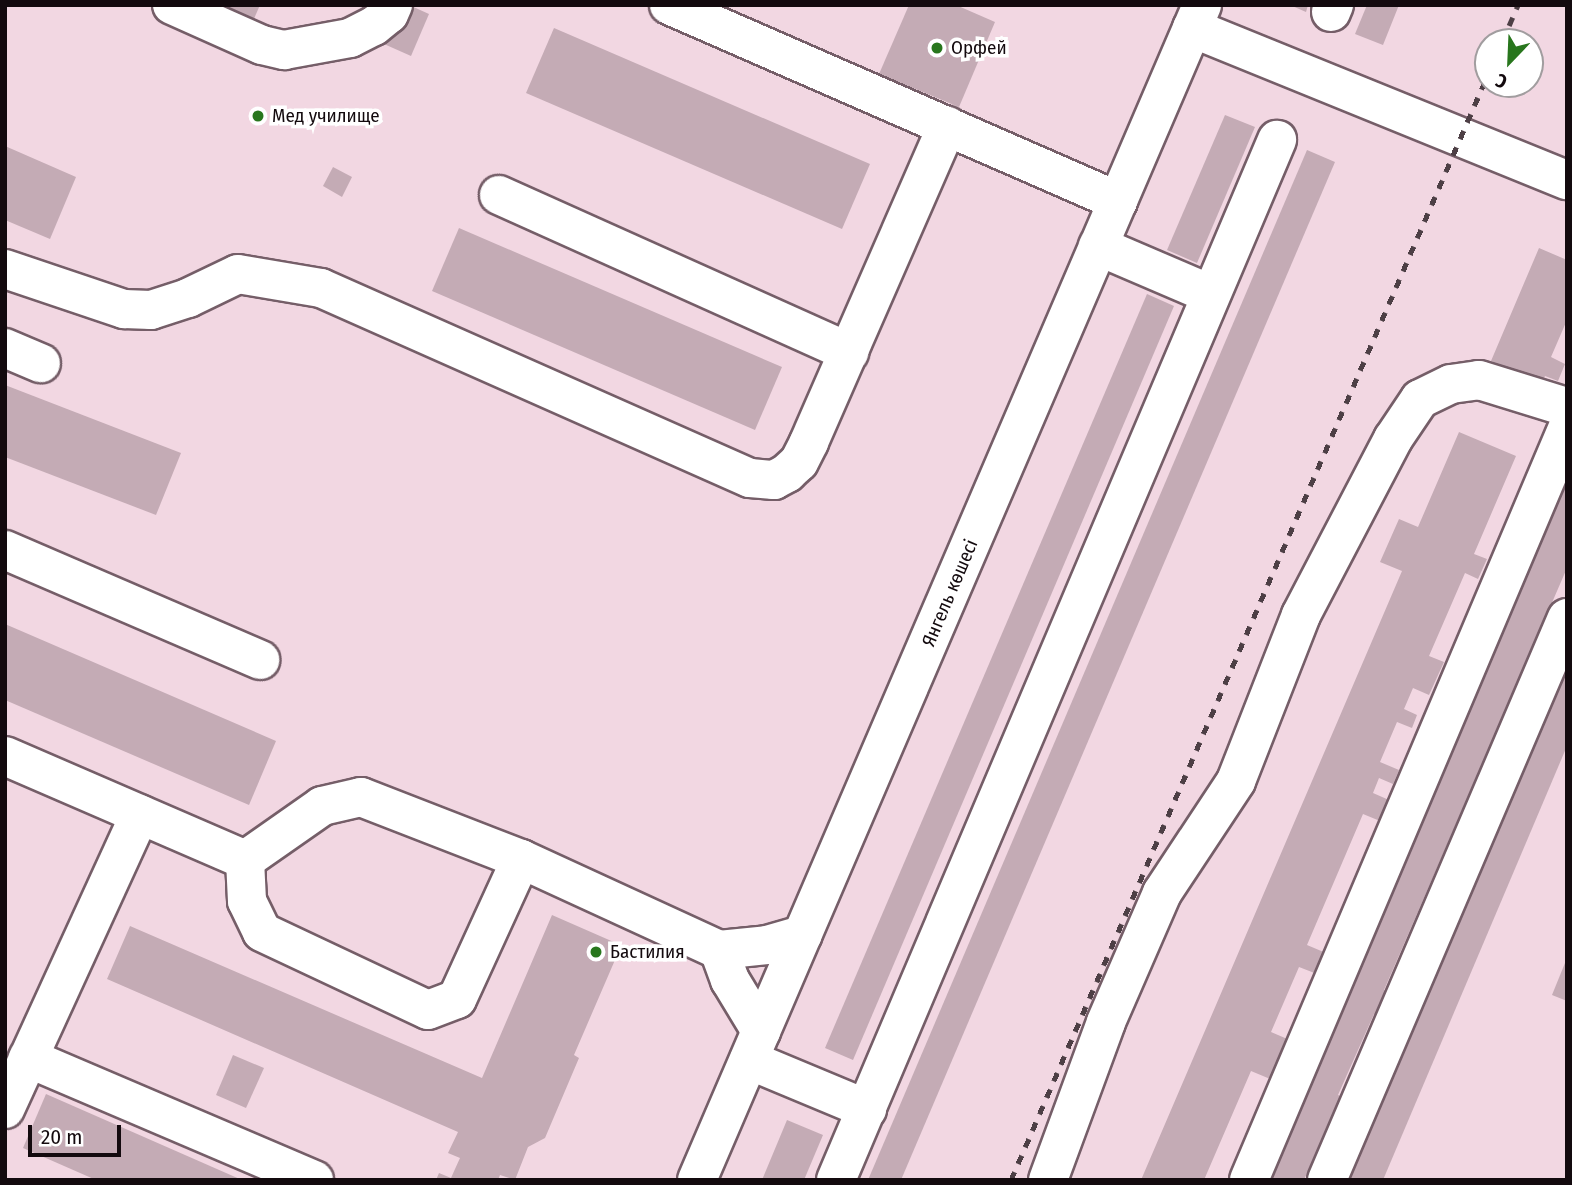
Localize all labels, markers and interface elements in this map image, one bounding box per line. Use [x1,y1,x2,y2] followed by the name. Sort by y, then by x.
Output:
[1474,28,1544,98] north arrow
[951,37,1007,59] place label: Орфей
[929,40,945,56] marker: Орфей
[1492,68,1510,93] text: С
[272,105,380,127] place label: Мед училище
[250,108,266,124] marker: Мед училище
[917,536,983,650] street label: Янгель көшесі
[610,941,685,963] place label: Бастилия
[588,944,604,960] marker: Бастилия
[32,1112,124,1156] scale bar
[41,1124,82,1150] text: 20 m

